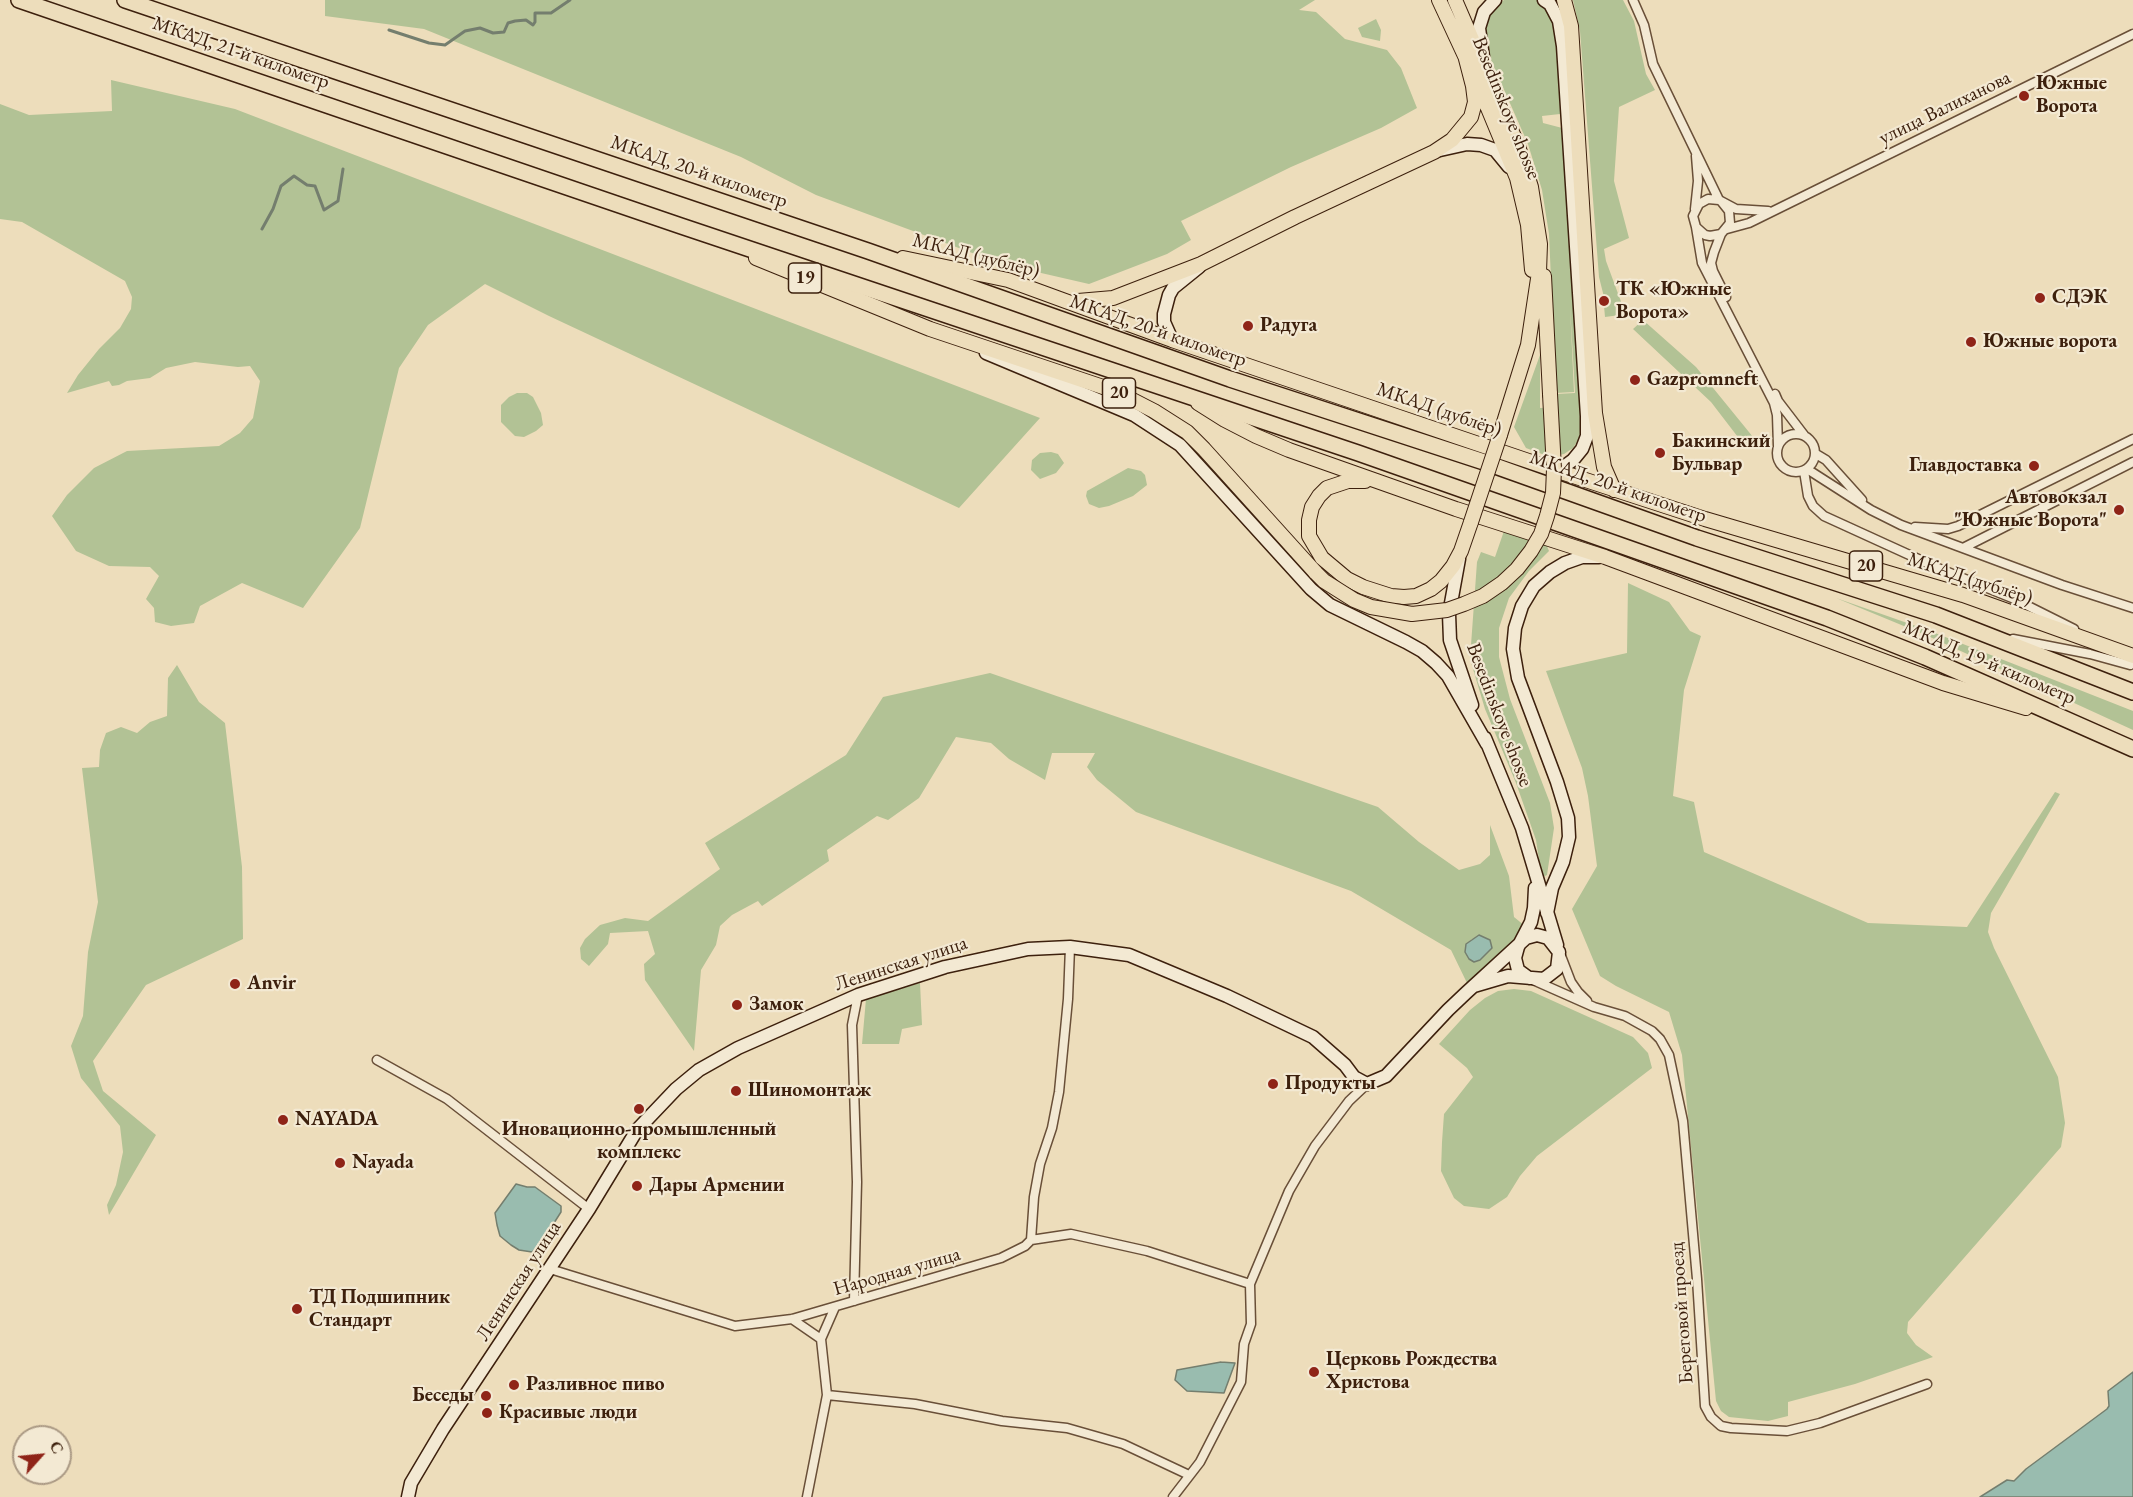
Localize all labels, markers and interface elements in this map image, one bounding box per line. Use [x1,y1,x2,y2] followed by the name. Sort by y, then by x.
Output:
[149,11,333,95] street label: МКАД, 21-й километр
[1466,33,1546,183] street label: Besedinskoye shosse
[1875,66,2015,150] street label: улица Валиханова
[2036,72,2107,119] place label: Южные Ворота
[2017,89,2031,103] marker: Южные Ворота
[607,130,791,214] street label: МКАД, 20-й километр
[910,229,1042,283] street label: МКАД (дублёр)
[788,263,822,293] road number: 19
[1616,278,1731,325] place label: ТК «Южные Ворота»
[2052,286,2108,310] place label: СДЭК
[1066,289,1250,373] street label: МКАД, 20-й километр
[2033,291,2047,305] marker: СДЭК
[1597,294,1611,308] marker: ТК «Южные Ворота»
[1260,314,1317,338] place label: Радуга
[1241,319,1255,333] marker: Радуга
[1983,330,2117,354] place label: Южные ворота
[1964,335,1978,349] marker: Южные ворота
[1647,368,1758,392] place label: Gazpromneft
[1628,373,1642,387] marker: Gazpromneft
[1373,377,1505,443] street label: МКАД (дублёр)
[1102,378,1136,408] road number: 20
[1672,430,1770,477] place label: Бакинский Бульвар
[1526,445,1710,529] street label: МКАД, 20-й километр
[1653,446,1667,460] marker: Бакинский Бульвар
[1909,454,2022,478] place label: Главдоставка
[2027,459,2041,473] marker: Главдоставка
[1954,486,2107,533] place label: Автовокзал "Южные Ворота"
[2112,503,2126,517] marker: Автовокзал "Южные Ворота"
[1904,547,2036,611] street label: МКАД (дублёр)
[1850,551,1882,581] road number: 20
[1899,616,2079,710] street label: МКАД, 19-й километр
[1461,640,1537,790] street label: Besedinskoye shosse
[832,931,970,997] street label: Ленинская улица
[247,972,296,996] place label: Anvir
[228,977,242,991] marker: Anvir
[749,993,804,1017] place label: Замок
[730,998,744,1012] marker: Замок
[1285,1072,1376,1096] place label: Продукты
[1266,1077,1280,1091] marker: Продукты
[748,1079,871,1103] place label: Шиномонтаж
[729,1084,743,1098] marker: Шиномонтаж
[632,1102,646,1116] marker: Иновационно-промышленный комплекс
[295,1108,378,1132] place label: NAYADA
[276,1113,290,1127] marker: NAYADA
[502,1118,776,1165] place label: Иновационно-промышленный комплекс
[352,1151,414,1175] place label: Nayada
[333,1156,347,1170] marker: Nayada
[649,1174,784,1198] place label: Дары Армении
[630,1179,644,1193] marker: Дары Армении
[471,1217,567,1345] street label: Ленинская улица
[1665,1241,1699,1385] street label: Береговой проезд
[831,1242,963,1302] street label: Народная улица
[309,1286,450,1333] place label: ТД Подшипник Стандарт
[290,1302,304,1316] marker: ТД Подшипник Стандарт
[1326,1348,1497,1395] place label: Церковь Рождества Христова
[1307,1365,1321,1379] marker: Церковь Рождества Христова
[526,1373,665,1397] place label: Разливное пиво
[507,1378,521,1392] marker: Разливное пиво
[412,1384,474,1408] place label: Беседы
[479,1389,493,1403] marker: Беседы
[499,1401,637,1425] place label: Красивые люди
[480,1406,494,1420] marker: Красивые люди
[12,1425,72,1485] north arrow
[45,1438,69,1457] text: С

